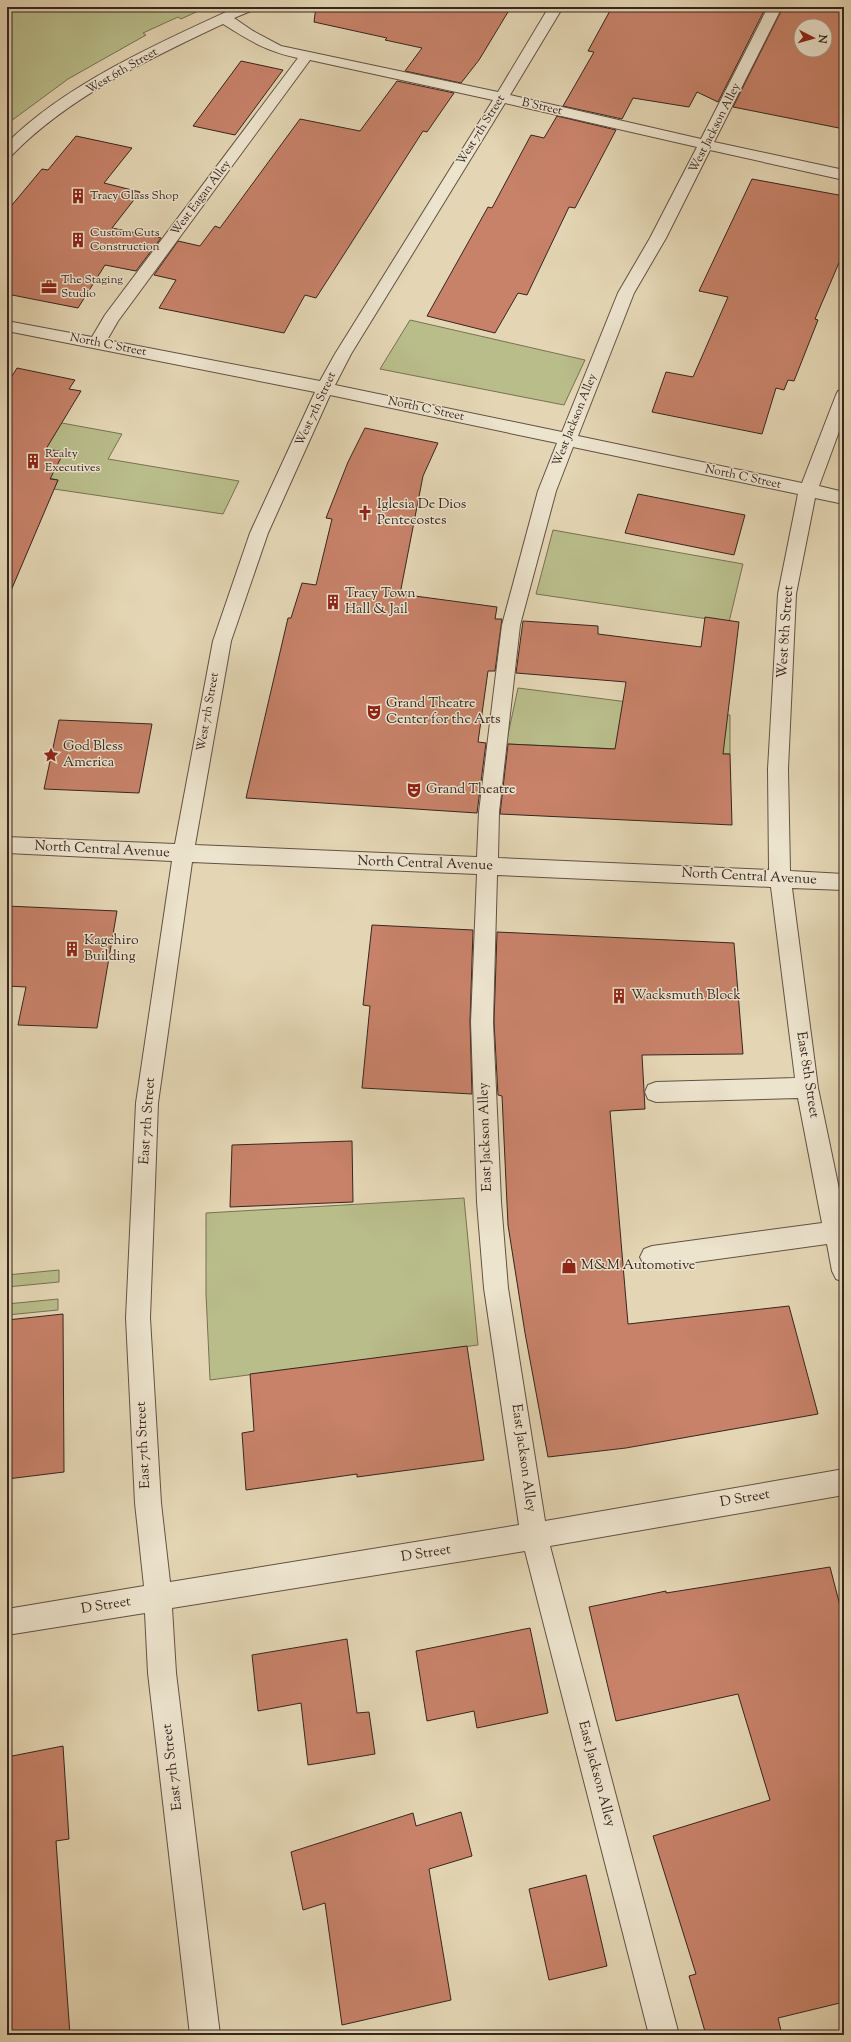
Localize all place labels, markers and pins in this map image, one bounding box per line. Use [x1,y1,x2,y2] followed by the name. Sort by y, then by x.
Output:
[69,187,87,205] building icon: Tracy Glass Shop
[90,187,179,205] place label: Tracy Glass Shop
[90,224,160,256] place label: Custom Cuts Construction
[69,231,87,249] building icon: Custom Cuts Construction
[61,271,123,303] place label: The Staging Studio
[40,278,58,296] office icon: The Staging Studio
[45,445,101,477] place label: Realty Executives
[24,452,42,470] building icon: Realty Executives
[377,495,466,531] place label: Iglesia De Dios Pentecostes
[356,504,374,522] church icon: Iglesia De Dios Pentecostes
[345,584,416,620] place label: Tracy Town Hall & Jail
[324,593,342,611] building icon: Tracy Town Hall & Jail
[386,694,501,730] place label: Grand Theatre Center for the Arts
[365,703,383,721] theatre icon: Grand Theatre Center for the Arts
[63,737,123,773] place label: God Bless America
[42,746,60,764] place icon: God Bless America
[426,780,516,800] place label: Grand Theatre
[405,781,423,799] theatre icon: Grand Theatre
[84,931,139,967] place label: Kagehiro Building
[63,940,81,958] building icon: Kagehiro Building
[631,986,741,1006] place label: Wacksmuth Block
[610,987,628,1005] building icon: Wacksmuth Block
[581,1256,695,1276] place label: M&M Automotive
[560,1257,578,1275] shop icon: M&M Automotive

